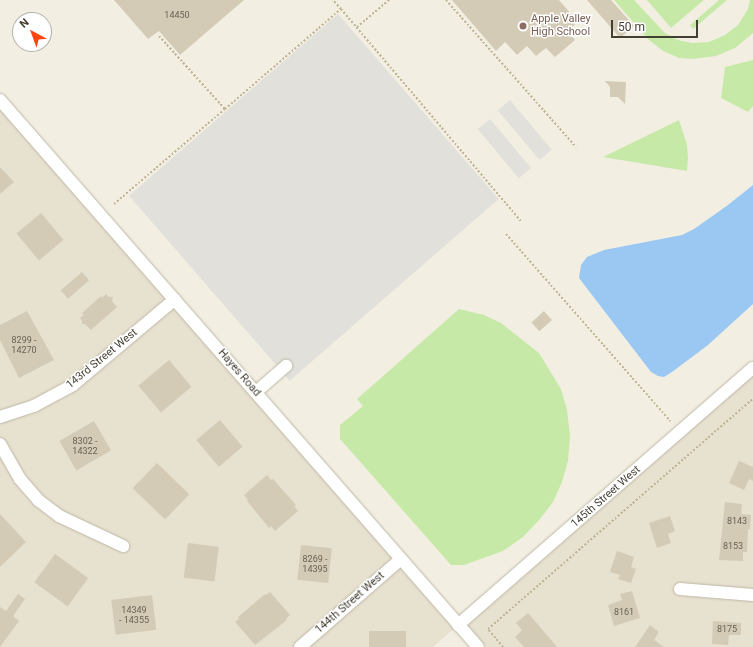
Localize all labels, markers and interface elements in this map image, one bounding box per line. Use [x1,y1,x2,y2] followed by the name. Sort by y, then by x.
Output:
[164,10,190,20] house number: 14450
[12,12,52,52] north arrow
[613,12,700,38] scale bar
[531,13,591,39] place label: Apple Valley High School
[17,16,32,31] text: N
[618,20,645,34] text: 50 m
[518,21,528,31] marker: Apple Valley High School
[64,326,140,392] street label: 143rd Street West
[11,335,37,356] house number: 8299 - 14270
[215,347,263,399] street label: Hayes Road
[72,436,98,457] house number: 8302 - 14322
[569,463,643,531] street label: 145th Street West
[727,516,747,526] house number: 8143
[723,541,743,551] house number: 8153
[302,554,328,575] house number: 8269 - 14395
[313,569,387,637] street label: 144th Street West
[119,605,149,626] house number: 14349 - 14355
[614,607,634,617] house number: 8161
[717,624,737,634] house number: 8175

